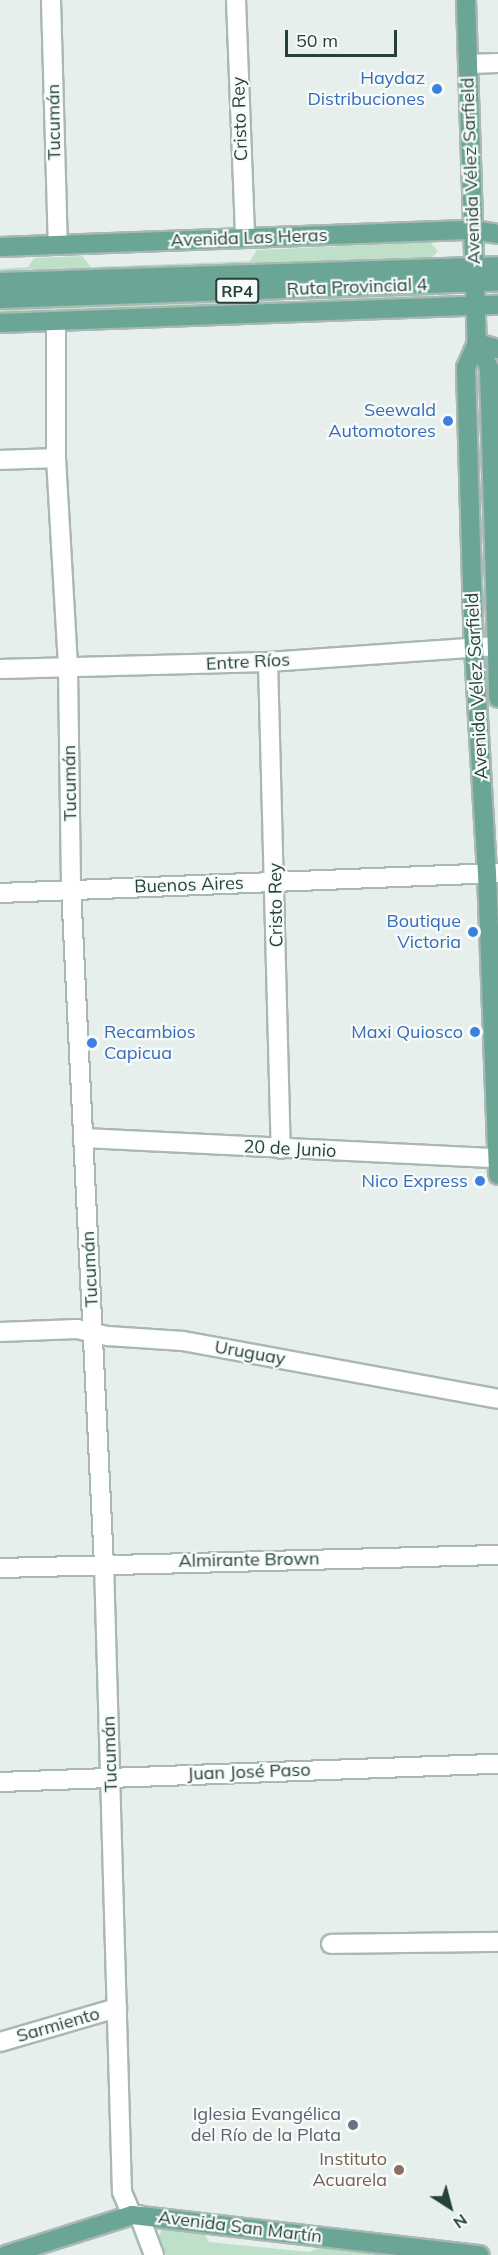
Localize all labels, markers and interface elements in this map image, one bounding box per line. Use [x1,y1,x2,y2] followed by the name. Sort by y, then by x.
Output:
[288,18,400,56] scale bar
[296,29,338,52] text: 50 m
[307,68,425,110] place label: Haydaz Distribuciones
[228,76,252,162] street label: Cristo Rey
[457,77,485,265] street label: Avenida Vélez Sarfield
[430,82,444,96] marker: Haydaz Distribuciones
[43,84,65,160] street label: Tucumán
[170,224,328,252] street label: Avenida Las Heras
[286,274,428,300] street label: Ruta Provincial 4
[214,278,260,304] road number: RP4
[328,400,436,442] place label: Seewald Automotores
[441,414,455,428] marker: Seewald Automotores
[461,592,493,780] street label: Avenida Vélez Sarfield
[205,649,291,675] street label: Entre Ríos
[59,745,81,821] street label: Tucumán
[264,862,288,948] street label: Cristo Rey
[134,872,244,898] street label: Buenos Aires
[387,911,461,954] place label: Boutique Victoria
[466,925,480,939] marker: Boutique Victoria
[351,1021,463,1043] place label: Maxi Quiosco
[104,1022,196,1064] place label: Recambios Capicua
[468,1025,482,1039] marker: Maxi Quiosco
[85,1036,99,1050] marker: Recambios Capicua
[243,1136,337,1162] street label: 20 de Junio
[361,1170,468,1192] place label: Nico Express
[473,1174,487,1188] marker: Nico Express
[77,1230,103,1308] street label: Tucumán
[213,1336,287,1370] street label: Uruguay
[178,1548,320,1572] street label: Almirante Brown
[98,1715,122,1793] street label: Tucumán
[187,1759,311,1785] street label: Juan José Paso
[14,2003,102,2047] street label: Sarmiento
[191,2104,341,2146] place label: Iglesia Evangélica del Río de la Plata
[346,2118,360,2132] marker: Iglesia Evangélica del Río de la Plata
[312,2149,387,2192] place label: Instituto Acuarela
[392,2163,406,2177] marker: Instituto Acuarela
[420,2177,480,2237] north arrow
[157,2206,323,2248] street label: Avenida San Martín
[450,2210,471,2233] text: N

